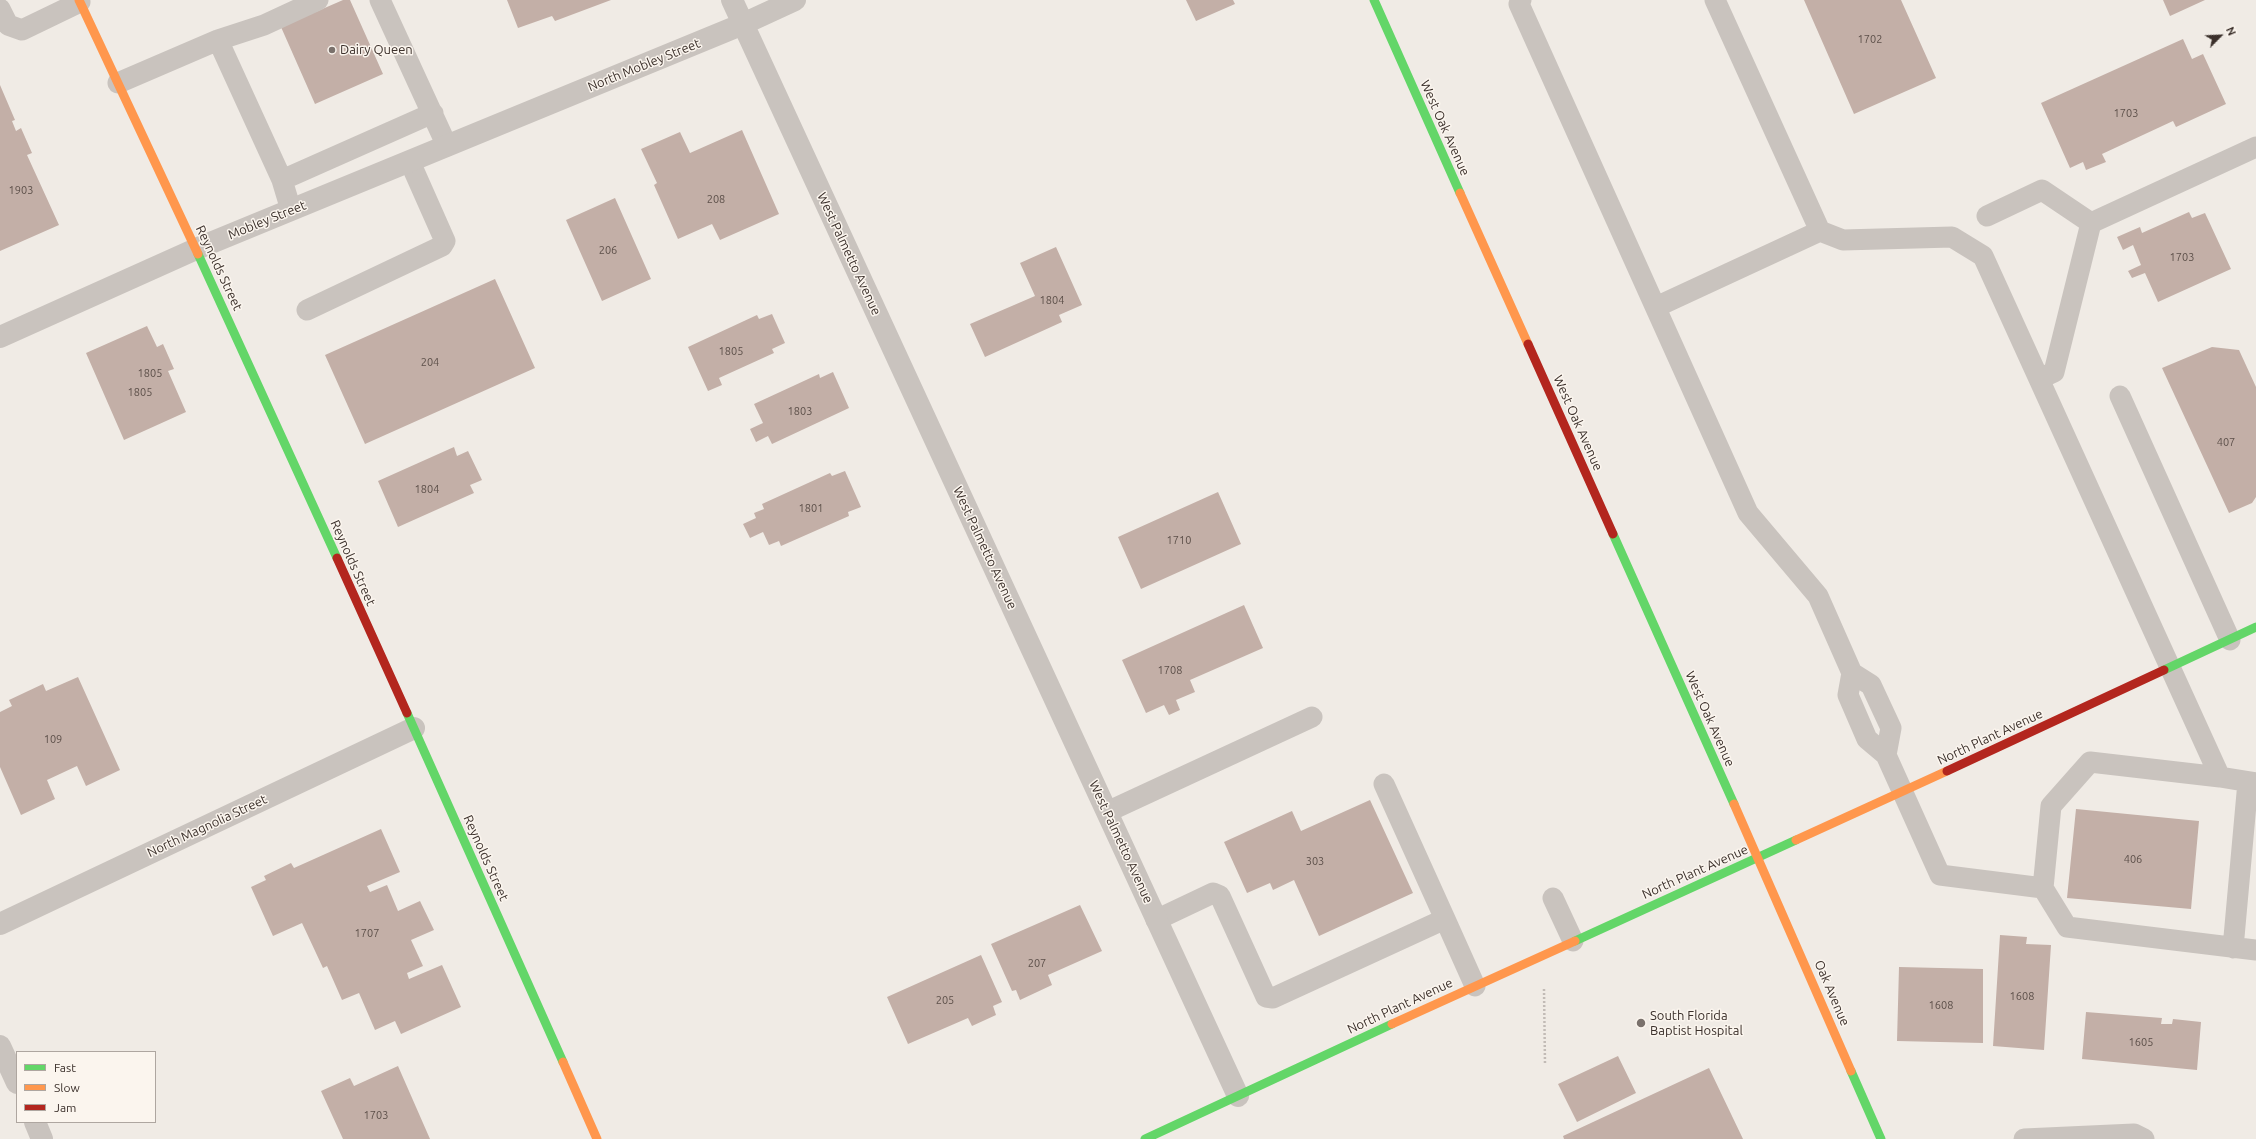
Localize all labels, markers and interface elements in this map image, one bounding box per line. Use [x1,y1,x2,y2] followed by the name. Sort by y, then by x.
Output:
[2200,16,2240,56] north arrow
[2224,25,2238,37] text: N
[1858,32,1882,46] house number: 1702
[585,35,703,95] street label: North Mobley Street
[340,42,413,58] place label: Dairy Queen
[327,45,337,55] marker: Dairy Queen
[1417,78,1473,178] street label: West Oak Avenue
[2114,106,2138,120] house number: 1703
[9,183,33,197] house number: 1903
[814,190,884,318] street label: West Palmetto Avenue
[707,192,725,206] house number: 208
[226,197,308,243] street label: Mobley Street
[192,223,246,313] street label: Reynolds Street
[599,243,617,257] house number: 206
[2170,250,2194,264] house number: 1703
[1040,293,1064,307] house number: 1804
[719,344,743,358] house number: 1805
[421,355,439,369] house number: 204
[138,366,162,380] house number: 1805
[1550,373,1606,473] street label: West Oak Avenue
[128,385,152,399] house number: 1805
[788,404,812,418] house number: 1803
[2217,435,2235,449] house number: 407
[415,482,439,496] house number: 1804
[950,484,1020,612] street label: West Palmetto Avenue
[799,501,823,515] house number: 1801
[327,518,379,608] street label: Reynolds Street
[1167,533,1191,547] house number: 1710
[1158,663,1182,677] house number: 1708
[1682,669,1738,769] street label: West Oak Avenue
[1935,706,2045,768] street label: North Plant Avenue
[44,732,62,746] house number: 109
[1086,778,1156,906] street label: West Palmetto Avenue
[145,791,269,861] street label: North Magnolia Street
[460,813,512,903] street label: Reynolds Street
[1640,842,1750,902] street label: North Plant Avenue
[2124,852,2142,866] house number: 406
[1306,854,1324,868] house number: 303
[355,926,379,940] house number: 1707
[1028,956,1046,970] house number: 207
[1811,958,1853,1028] street label: Oak Avenue
[1345,975,1455,1037] street label: North Plant Avenue
[2010,989,2034,1003] house number: 1608
[936,993,954,1007] house number: 205
[1929,998,1953,1012] house number: 1608
[1650,1008,1743,1039] place label: South Florida Baptist Hospital
[1635,1017,1647,1029] marker: South Florida Baptist Hospital
[2129,1035,2153,1049] house number: 1605
[16,1051,156,1123] legend
[54,1061,76,1074] text: Fast
[54,1081,80,1094] text: Slow
[54,1101,76,1114] text: Jam
[364,1108,388,1122] house number: 1703

